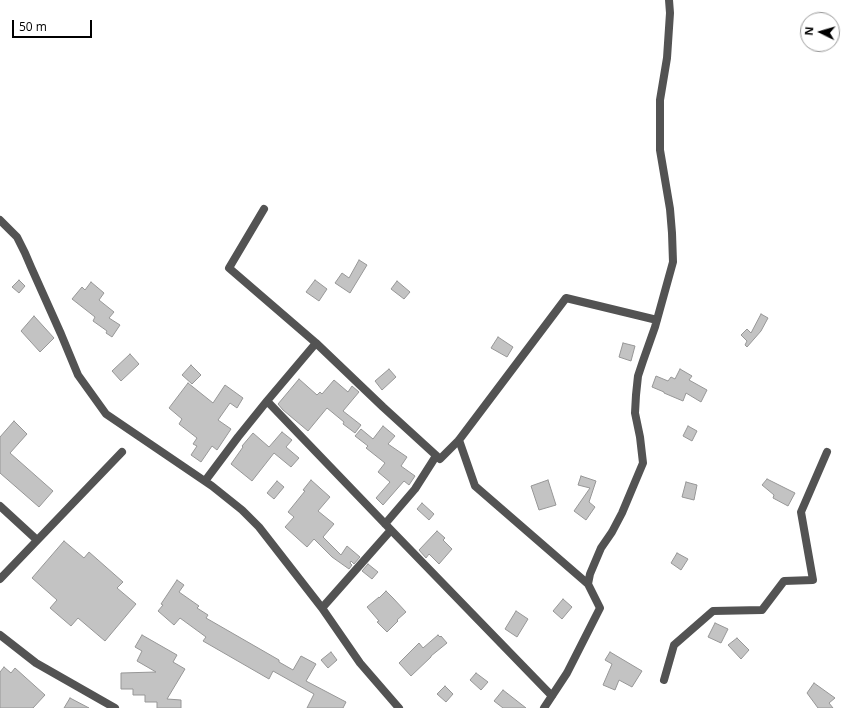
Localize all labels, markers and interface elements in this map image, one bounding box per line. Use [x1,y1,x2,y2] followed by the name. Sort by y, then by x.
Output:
[14,12,94,38] scale bar
[800,12,840,52] north arrow
[19,18,47,35] text: 50 m
[801,26,816,36] text: N

